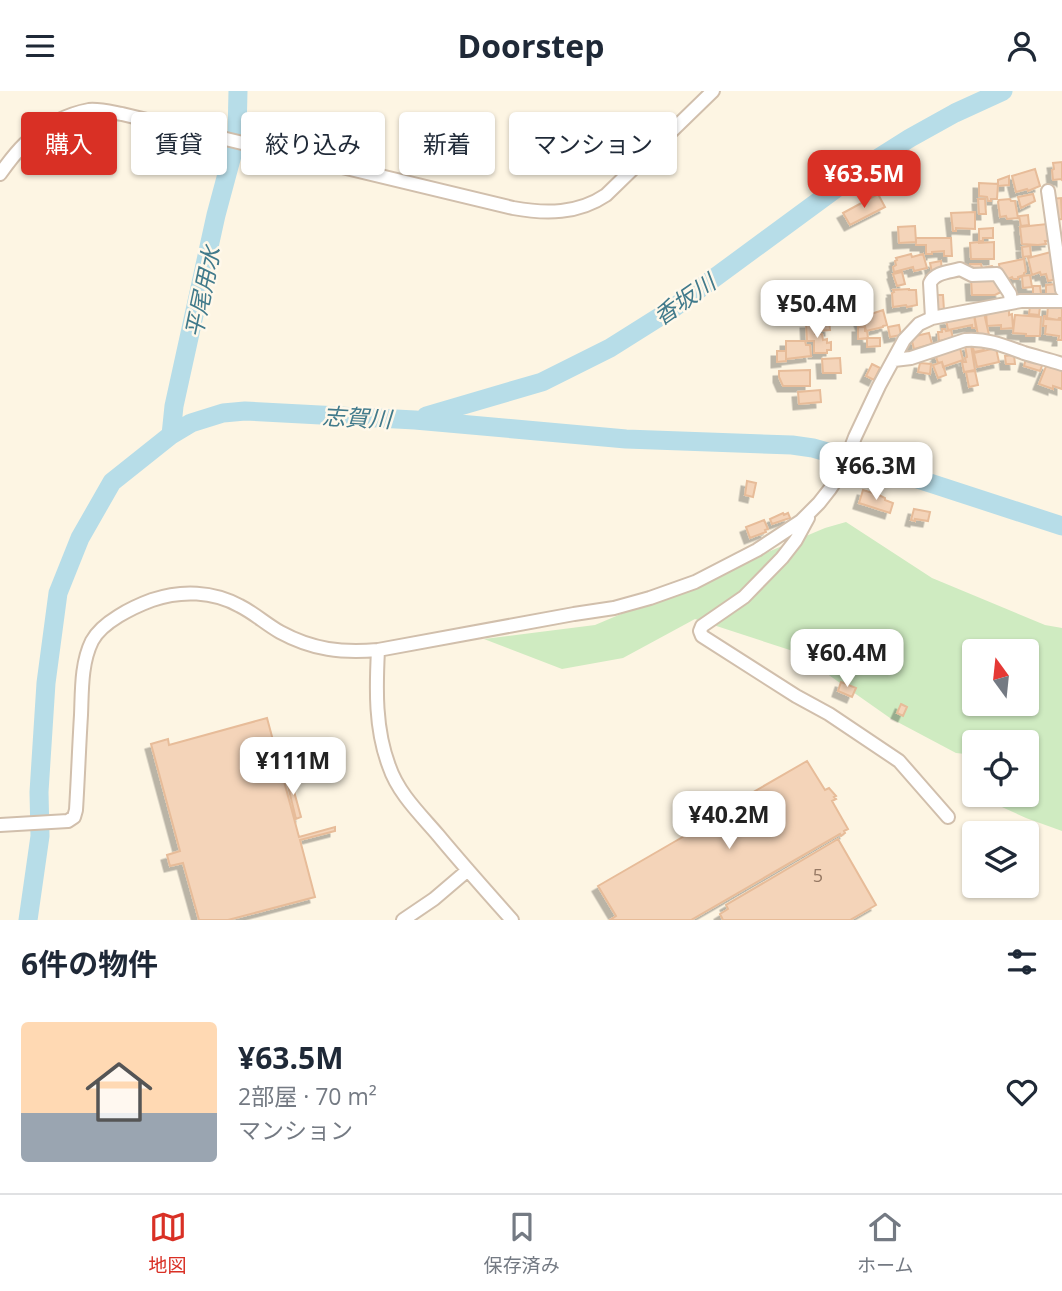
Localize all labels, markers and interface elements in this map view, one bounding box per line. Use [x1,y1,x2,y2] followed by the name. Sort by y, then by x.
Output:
[458,24,604,67] text: Doorstep
[21,27,59,65] icon: menu
[1003,27,1041,65] icon: person
[21,112,117,175] chip: 購入
[131,112,227,175] chip: 賃貸
[241,112,385,175] chip: 絞り込み
[399,112,495,175] chip: 新着
[509,112,677,175] chip: マンション
[807,151,921,210] pin: ¥63.5M
[824,157,904,189] text: ¥63.5M
[177,241,228,340] water label: 平尾用水
[647,264,724,332] water label: 香坂川
[760,281,874,340] pin: ¥50.4M
[777,287,857,319] text: ¥50.4M
[322,399,395,435] water label: 志賀川
[819,443,933,502] pin: ¥66.3M
[836,449,916,481] text: ¥66.3M
[790,629,904,689] pin: ¥60.4M
[807,636,887,668] text: ¥60.4M
[962,639,1040,716] north arrow
[962,639,1039,898] map controls
[962,730,1039,807] button: locate
[244,737,342,797] pin: ¥111M
[256,744,330,776] text: ¥111M
[672,791,786,851] pin: ¥40.2M
[689,798,769,830] text: ¥40.2M
[962,821,1039,898] button: layers
[813,863,823,887] house number: 5
[21,943,158,984] text: 6件の物件
[1003,943,1041,981] icon: filters
[238,1037,343,1078] text: ¥63.5M
[77,1050,161,1134] icon: home
[1003,1073,1041,1111] icon: heart
[238,1080,377,1112] text: 2部屋 · 70 m²
[238,1114,353,1146] text: マンション
[149,1208,187,1278] tab: 地図
[484,1208,560,1278] tab: 保存済み
[857,1208,913,1278] tab: ホーム

